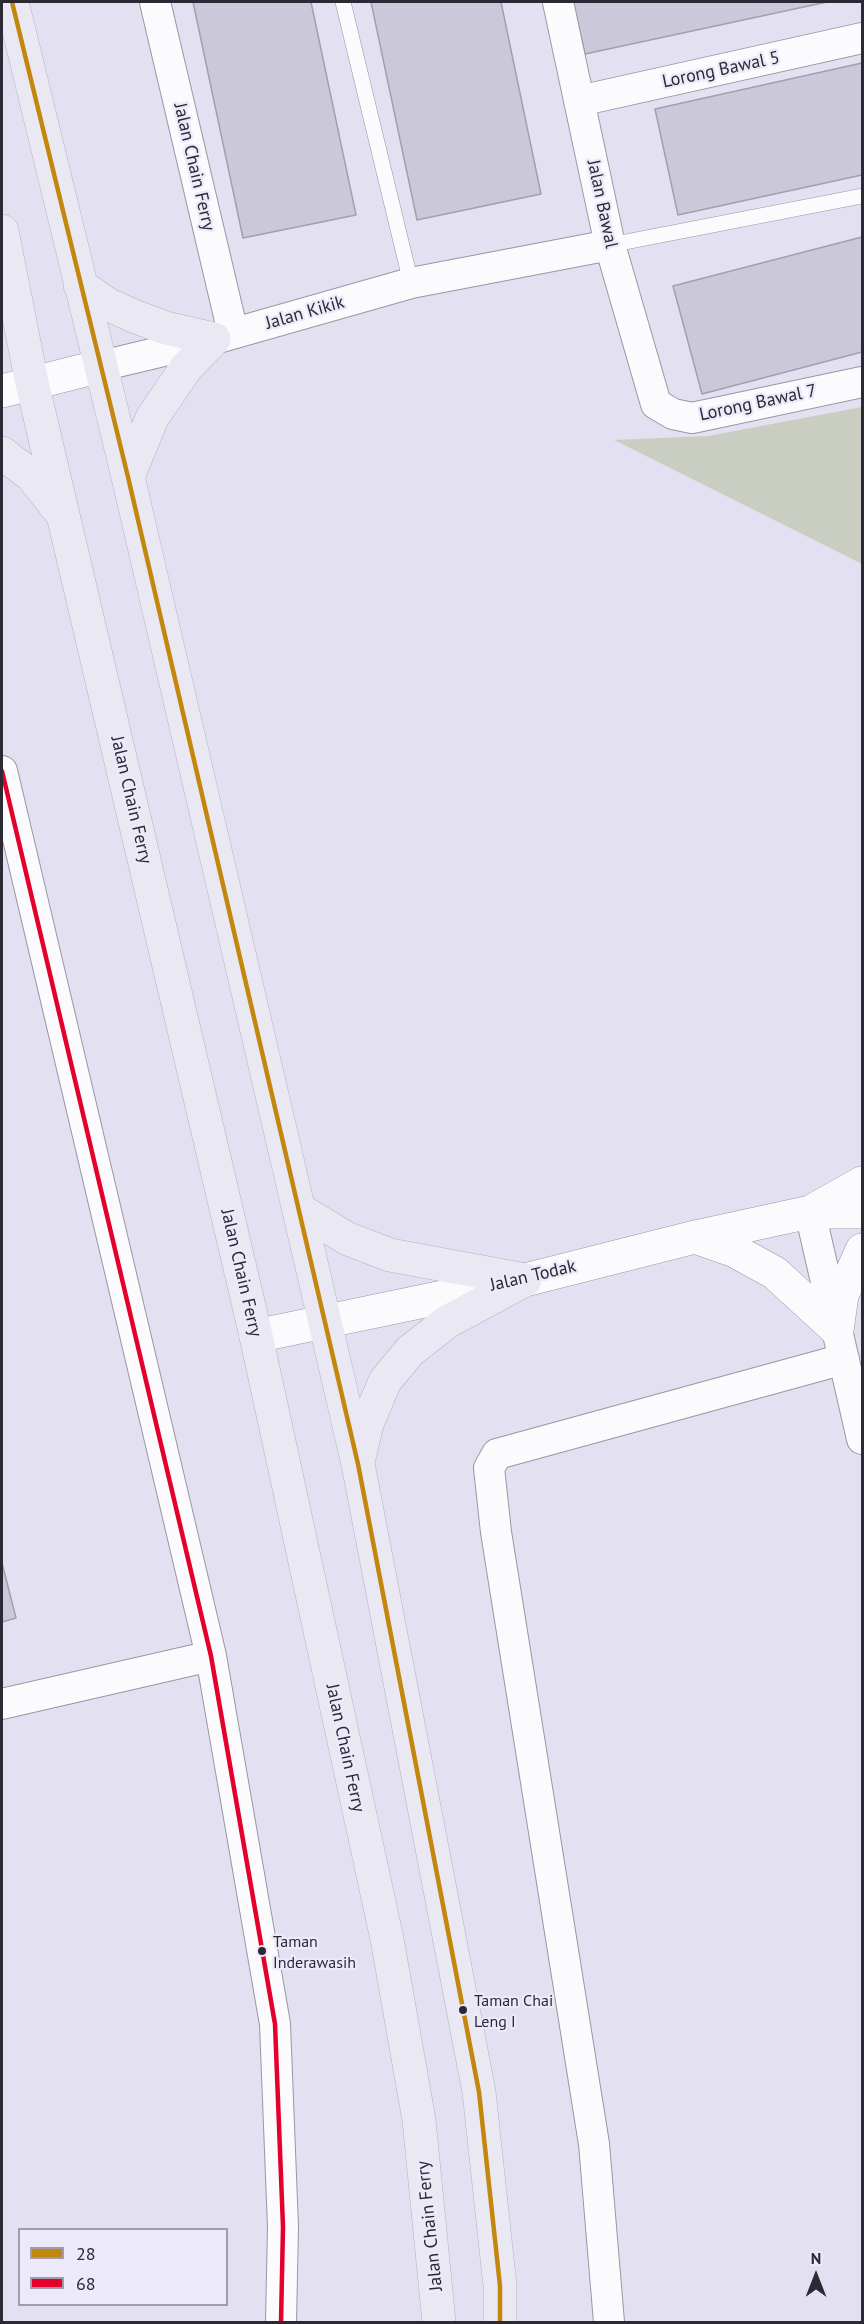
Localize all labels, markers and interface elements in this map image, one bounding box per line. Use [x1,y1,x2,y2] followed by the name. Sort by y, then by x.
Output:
[660,47,782,93] street label: Lorong Bawal 5
[169,101,219,233] street label: Jalan Chain Ferry
[582,158,622,250] street label: Jalan Bawal
[263,291,347,335] street label: Jalan Kikik
[697,380,819,426] street label: Lorong Bawal 7
[106,734,156,866] street label: Jalan Chain Ferry
[216,1207,266,1339] street label: Jalan Chain Ferry
[488,1256,578,1296] street label: Jalan Todak
[321,1682,369,1814] street label: Jalan Chain Ferry
[273,1932,356,1970] place label: Taman Inderawasih
[256,1945,268,1957] marker: Taman Inderawasih
[474,1991,553,2029] place label: Taman Chai Leng I
[457,2004,469,2016] marker: Taman Chai Leng I
[412,2160,448,2292] street label: Jalan Chain Ferry
[18,2228,228,2306] legend
[76,2242,96,2265] text: 28
[786,2246,846,2306] north arrow
[811,2248,821,2268] text: N
[76,2272,96,2295] text: 68

